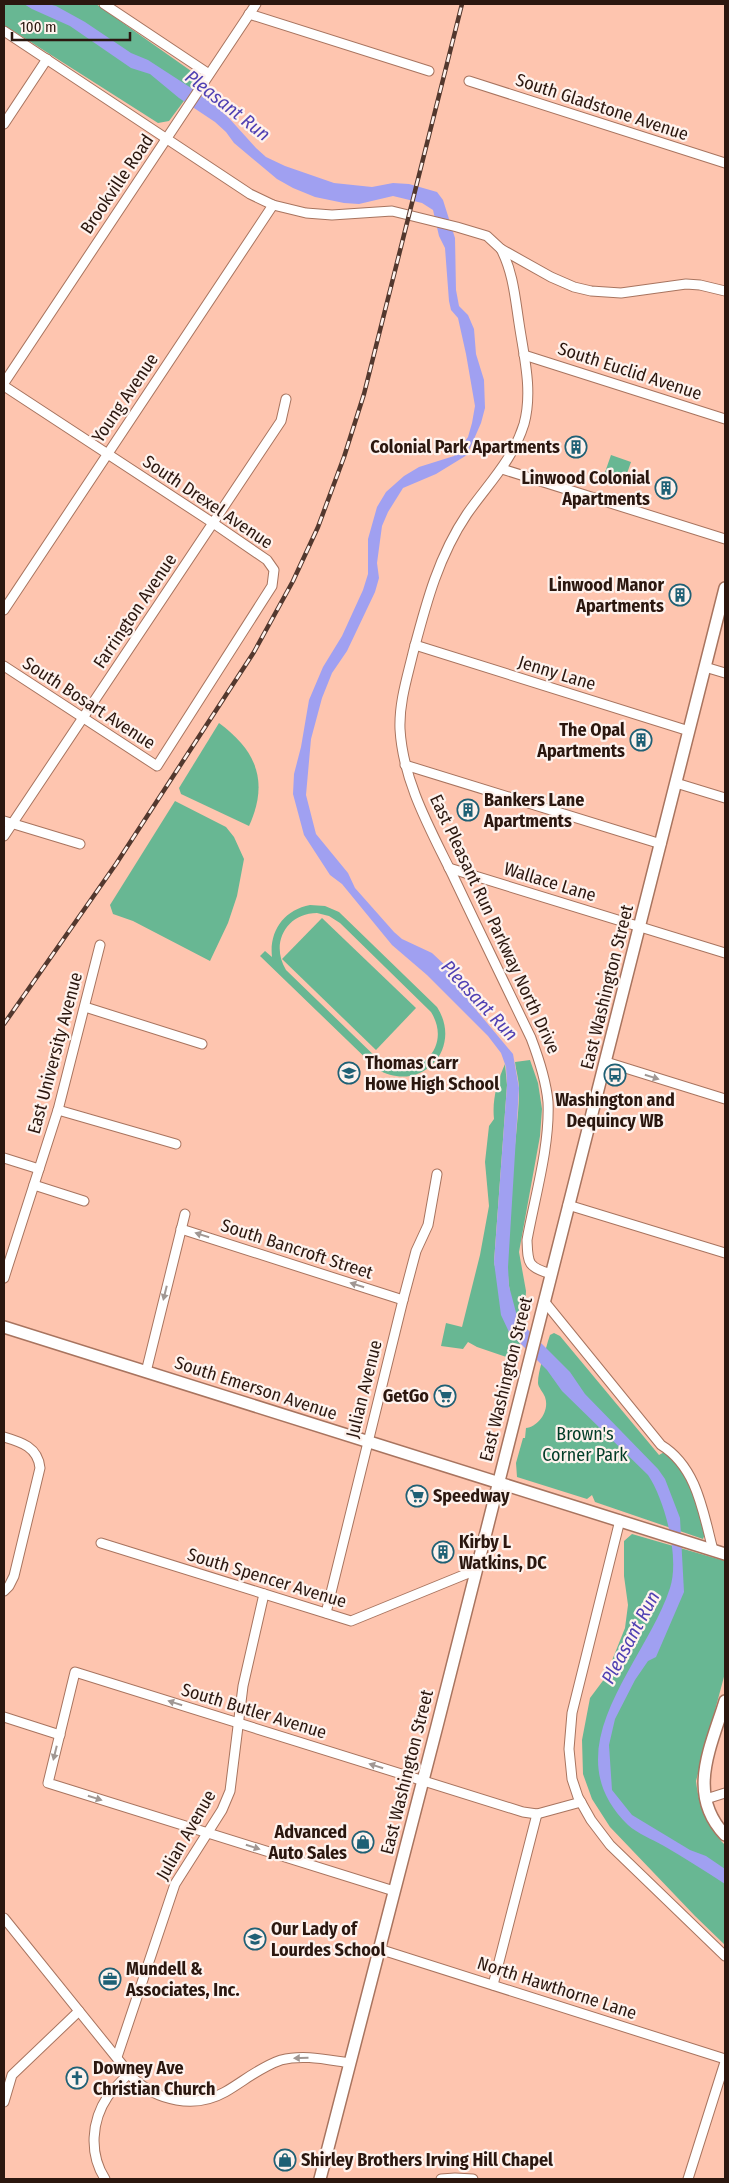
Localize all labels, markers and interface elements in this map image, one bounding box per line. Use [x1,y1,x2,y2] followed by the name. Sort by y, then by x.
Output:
[12,10,130,42] scale bar
[20,18,57,36] text: 100 m
[181,65,275,146] water label: Pleasant Run
[513,69,691,145] street label: South Gladstone Avenue
[76,130,158,238] street label: Brookville Road
[555,337,705,405] street label: South Euclid Avenue
[87,349,163,447] street label: Young Avenue
[564,435,588,459] building icon: Colonial Park Apartments
[370,436,560,458] place label: Colonial Park Apartments
[139,450,277,554] street label: South Drexel Avenue
[521,467,650,510] place label: Linwood Colonial Apartments
[654,476,678,500] building icon: Linwood Colonial Apartments
[89,549,182,673] street label: Farrington Avenue
[549,574,664,617] place label: Linwood Manor Apartments
[668,583,692,607] building icon: Linwood Manor Apartments
[516,651,599,695] street label: Jenny Lane
[19,652,159,754] street label: South Bosart Avenue
[536,719,625,762] place label: The Opal Apartments
[629,728,653,752] building icon: The Opal Apartments
[483,789,584,832] place label: Bankers Lane Apartments
[425,791,565,1057] street label: East Pleasant Run Parkway North Drive
[456,798,480,822] building icon: Bankers Lane Apartments
[501,858,599,906] street label: Wallace Lane
[576,902,638,1072] street label: East Washington Street
[437,955,523,1045] water label: Pleasant Run
[23,970,87,1136] street label: East University Avenue
[365,1052,499,1095] place label: Thomas Carr Howe High School
[337,1061,361,1085] school or university icon: Thomas Carr Howe High School
[603,1063,627,1087] bus stop icon: Washington and Dequincy WB
[645,1073,660,1081] one-way arrow
[555,1089,675,1132] place label: Washington and Dequincy WB
[218,1214,376,1284] street label: South Bancroft Street
[194,1231,209,1239] one-way arrow
[349,1280,364,1288] one-way arrow
[161,1285,169,1300] one-way arrow
[475,1294,537,1464] street label: East Washington Street
[341,1338,387,1440] street label: Julian Avenue
[172,1351,340,1425] street label: South Emerson Avenue
[433,1384,457,1408] supermarket icon: GetGo
[383,1385,429,1407] place label: GetGo
[542,1423,628,1466] park label: Brown's Corner Park
[405,1484,429,1508] supermarket icon: Speedway
[433,1485,510,1507] place label: Speedway
[459,1531,547,1574] place label: Kirby L Watkins, DC
[431,1540,455,1564] building icon: Kirby L Watkins, DC
[185,1543,349,1613] street label: South Spencer Avenue
[596,1587,664,1688] water label: Pleasant Run
[179,1678,329,1744] street label: South Butler Avenue
[376,1687,438,1857] street label: East Washington Street
[168,1699,183,1707] one-way arrow
[51,1746,59,1761] one-way arrow
[369,1762,384,1769] one-way arrow
[151,1786,221,1884] street label: Julian Avenue
[87,1794,102,1802] one-way arrow
[268,1821,347,1864] place label: Advanced Auto Sales
[351,1830,375,1854] shop icon: Advanced Auto Sales
[246,1844,261,1852] one-way arrow
[271,1918,385,1961] place label: Our Lady of Lourdes School
[243,1927,267,1951] school or university icon: Our Lady of Lourdes School
[474,1952,640,2024] street label: North Hawthorne Lane
[125,1958,240,2001] place label: Mundell & Associates, Inc.
[98,1967,122,1991] office icon: Mundell & Associates, Inc.
[293,2054,309,2062] one-way arrow
[93,2057,215,2100] place label: Downey Ave Christian Church
[65,2066,89,2090] church icon: Downey Ave Christian Church
[273,2148,297,2172] shop icon: Shirley Brothers Irving Hill Chapel
[301,2149,553,2171] place label: Shirley Brothers Irving Hill Chapel

